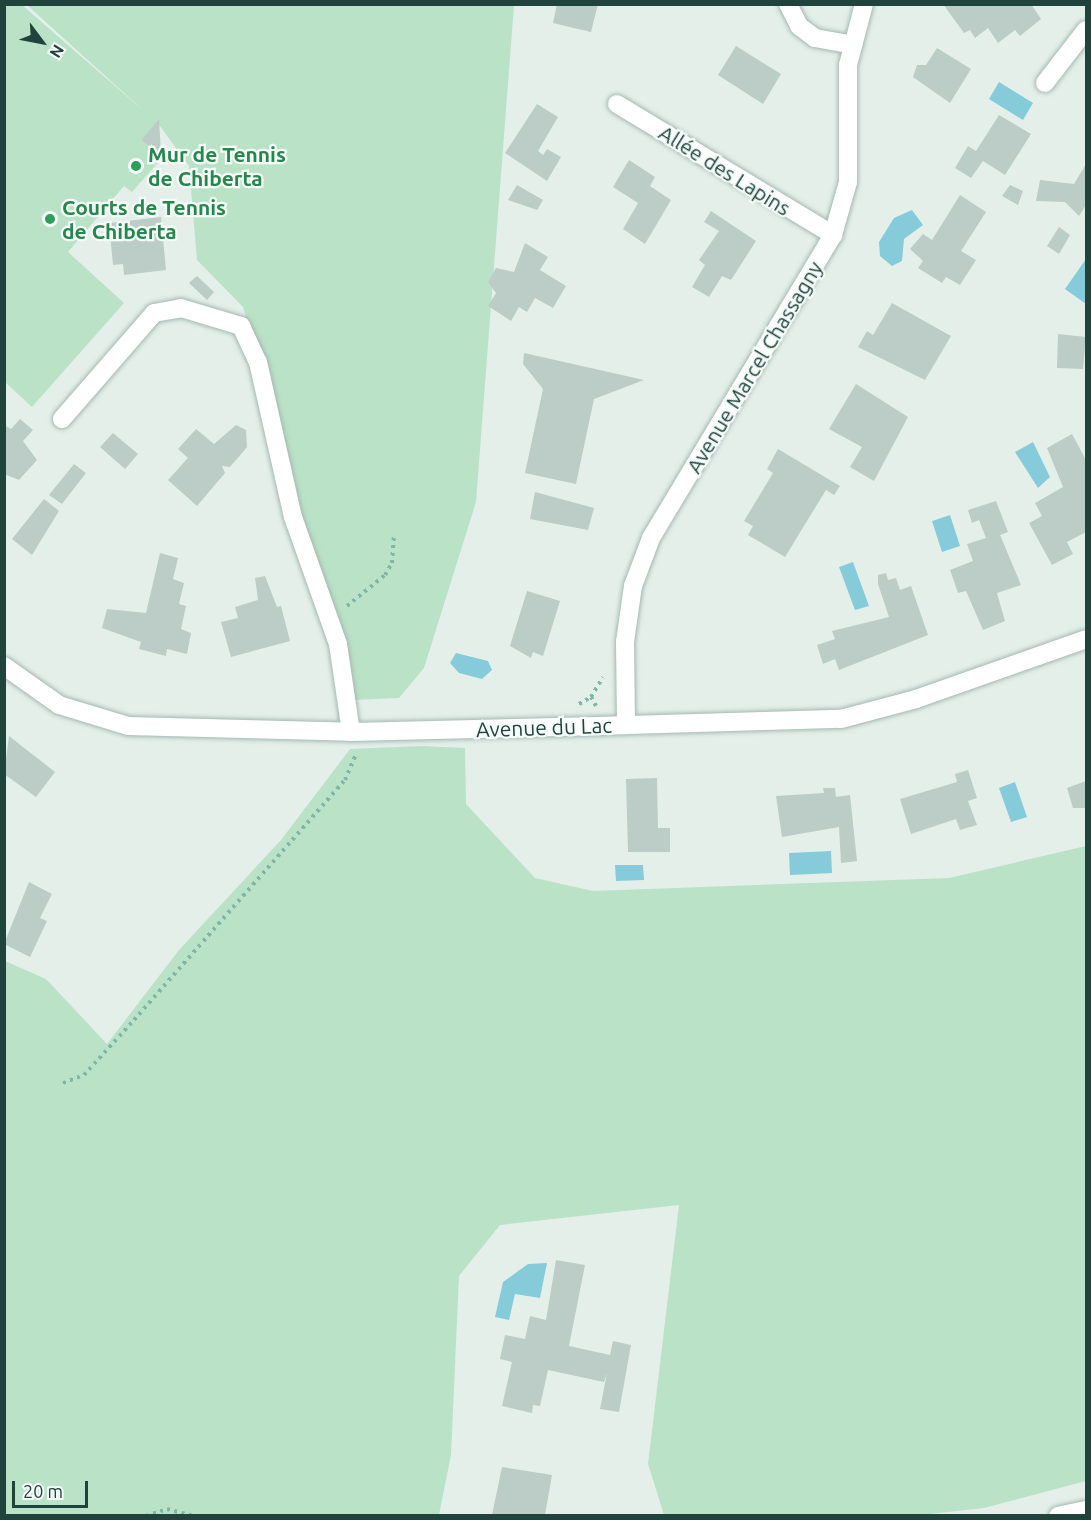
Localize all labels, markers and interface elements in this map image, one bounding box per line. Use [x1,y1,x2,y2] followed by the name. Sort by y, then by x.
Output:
[12,12,72,72] north arrow
[46,42,68,61] text: N
[655,119,795,221] street label: Allée des Lapins
[148,141,286,191] place label: Mur de Tennis de Chiberta
[129,159,143,173] marker: Mur de Tennis de Chiberta
[62,194,226,244] place label: Courts de Tennis de Chiberta
[43,212,57,226] marker: Courts de Tennis de Chiberta
[681,256,827,478] street label: Avenue Marcel Chassagny
[476,712,612,742] street label: Avenue du Lac
[15,1469,92,1507] scale bar
[23,1481,63,1501] text: 20 m

